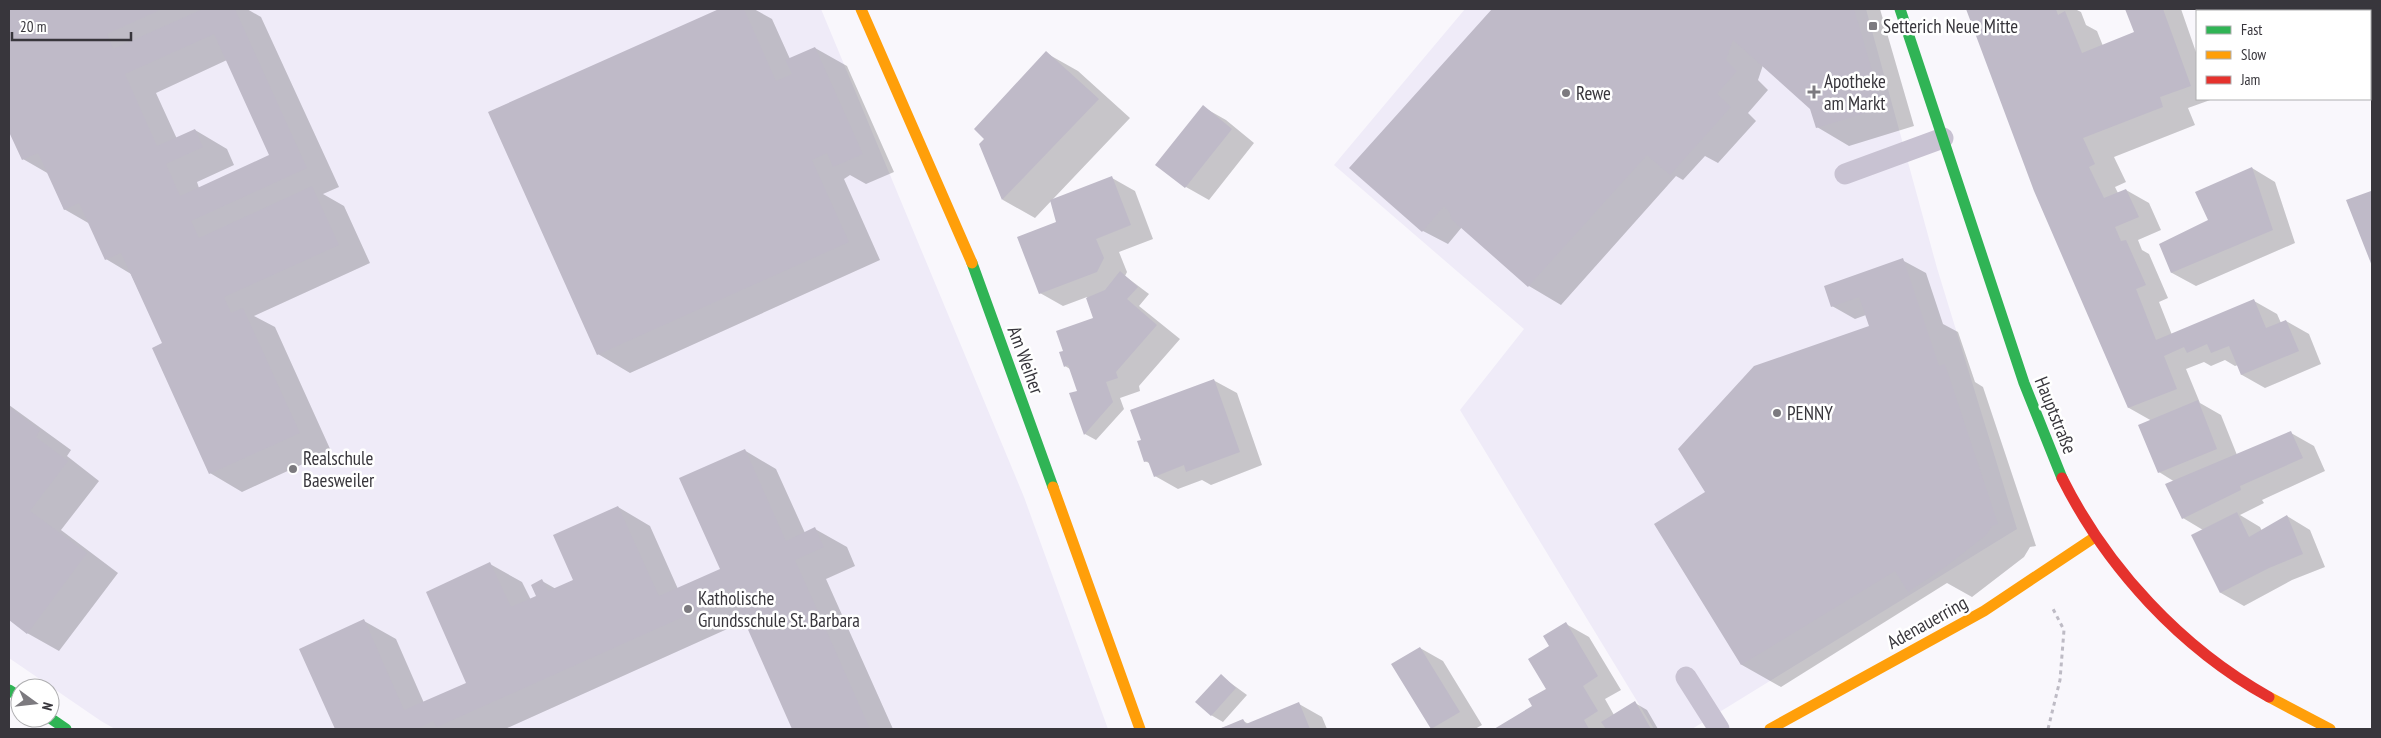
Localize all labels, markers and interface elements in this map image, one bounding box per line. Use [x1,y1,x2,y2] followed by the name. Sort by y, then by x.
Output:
[12,10,131,42] scale bar
[2196,10,2371,100] legend
[1883,14,2018,38] place label: Setterich Neue Mitte
[20,17,46,36] text: 20 m
[1867,20,1879,32] marker: Setterich Neue Mitte
[2241,20,2262,39] text: Fast
[2241,45,2266,64] text: Slow
[1824,69,1886,115] place label: Apotheke am Markt
[2240,70,2260,89] text: Jam
[1576,81,1611,105] place label: Rewe
[1808,86,1820,98] marker: Apotheke am Markt
[1560,87,1572,99] marker: Rewe
[1003,323,1050,398] street label: Am Weiher
[2030,373,2082,457] street label: Hauptstraße
[1787,401,1833,425] place label: PENNY
[1771,407,1783,419] marker: PENNY
[303,446,375,492] place label: Realschule Baesweiler
[287,463,299,475] marker: Realschule Baesweiler
[698,586,860,632] place label: Katholische Grundsschule St. Barbara
[1883,590,1971,654] street label: Adenauerring
[682,603,694,615] marker: Katholische Grundsschule St. Barbara
[10,678,60,728] north arrow
[38,700,57,712] text: N

